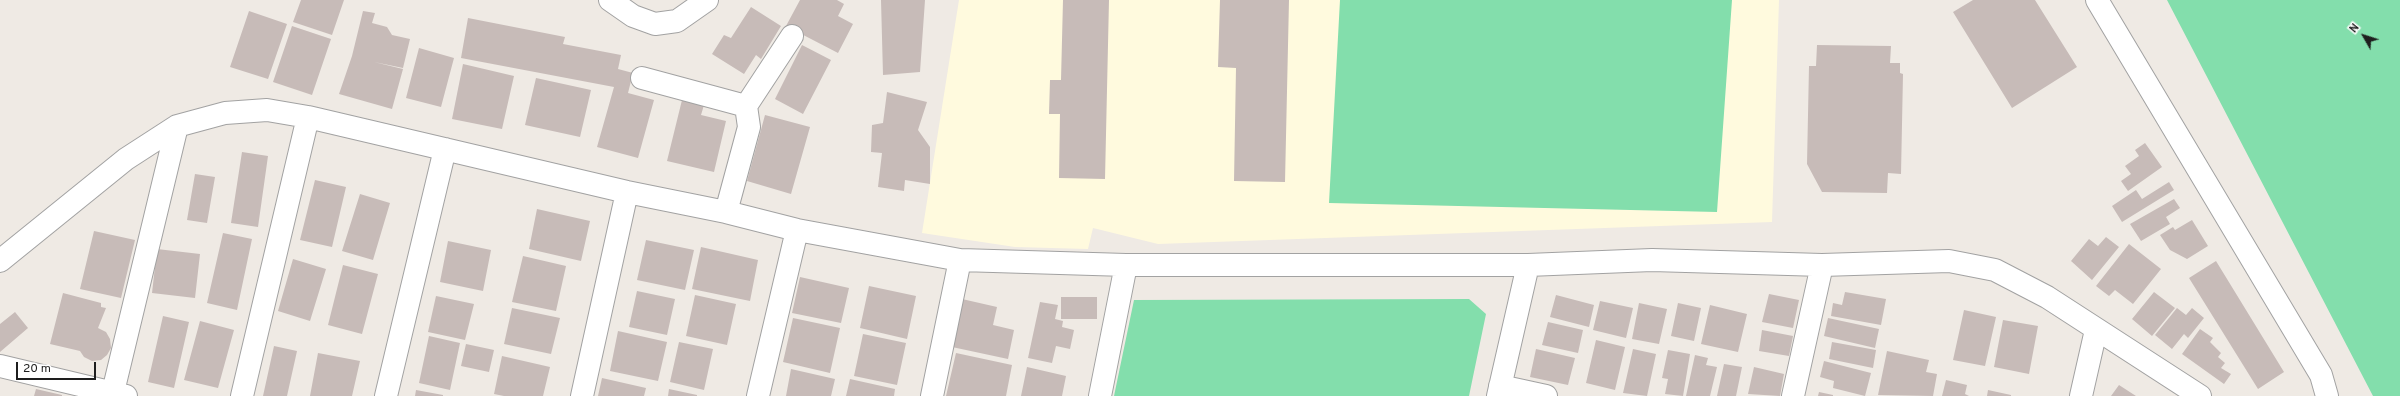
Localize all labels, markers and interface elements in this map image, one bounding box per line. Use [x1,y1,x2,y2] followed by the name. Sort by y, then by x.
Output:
[2344,16,2384,56] north arrow
[2347,21,2363,36] text: N
[18,354,98,380] scale bar
[23,361,51,377] text: 20 m

